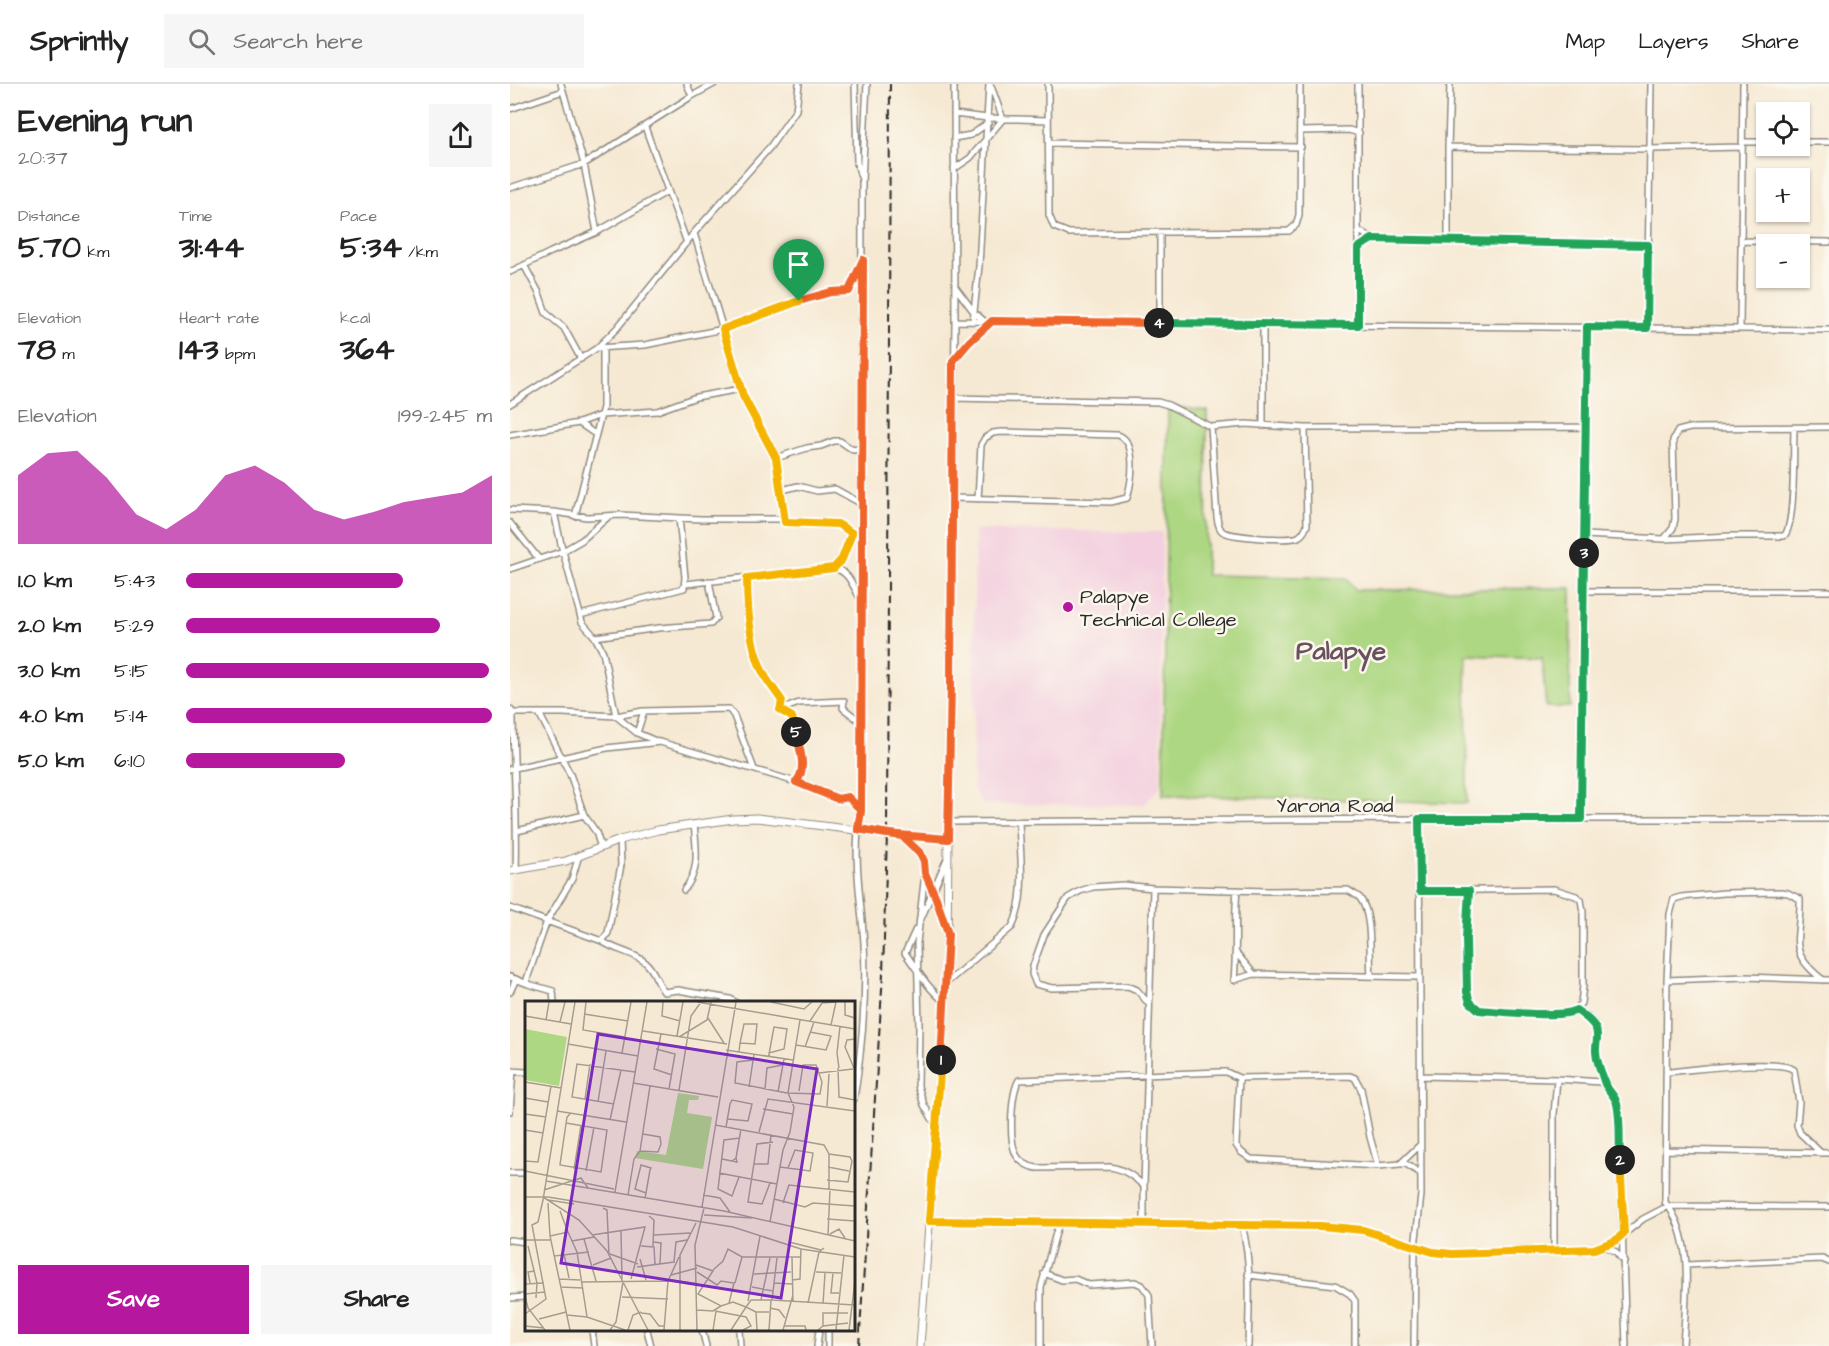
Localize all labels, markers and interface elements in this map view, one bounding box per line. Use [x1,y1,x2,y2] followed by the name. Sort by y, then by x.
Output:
[164,14,584,68] search box
[30,22,128,61] text: Sprintly
[185,25,218,58] icon: search
[233,26,363,57] text: Search here
[1565,27,1605,56] text: Map
[1638,27,1708,56] text: Layers
[1741,27,1799,56] text: Share
[18,98,192,144] text: Evening run
[1756,102,1810,288] map controls
[1756,102,1810,156] button: locate
[429,104,492,167] button: share
[18,144,68,172] text: 20:37
[1756,168,1810,222] button: +
[18,205,80,227] text: Distance
[179,205,213,227] text: Time
[340,205,377,227] text: Pace
[18,227,81,269] text: 5.70
[179,227,244,269] text: 31:44
[340,227,402,269] text: 5:34
[1756,234,1810,288] button: −
[773,239,824,301] pin
[81,241,110,263] text: km
[402,241,438,263] text: /km
[782,248,815,281] icon: arrive
[18,307,81,329] text: Elevation
[179,307,259,329] text: Heart rate
[340,307,371,329] text: kcal
[1144,308,1174,338] pin: 4
[1154,312,1164,334] text: 4
[18,329,56,371] text: 78
[179,329,219,371] text: 143
[340,329,395,371] text: 364
[56,343,75,365] text: m
[219,343,255,365] text: bpm
[18,402,97,430] text: Elevation
[398,402,492,430] text: 199–245 m
[1569,538,1599,568] pin: 3
[1580,542,1588,564] text: 3
[18,567,72,595] text: 1.0 km
[114,567,155,595] text: 5:43
[1080,583,1237,635] place label: Palapye Technical College
[1061,600,1075,614] marker: Palapye Technical College
[18,612,81,640] text: 2.0 km
[114,612,154,640] text: 5:29
[1296,633,1386,672] district label: Palapye
[18,657,79,685] text: 3.0 km
[114,657,148,685] text: 5:15
[18,702,83,730] text: 4.0 km
[114,702,148,730] text: 5:14
[781,717,811,747] pin: 5
[790,721,802,743] text: 5
[18,747,83,775] text: 5.0 km
[114,747,145,775] text: 6:10
[1276,792,1394,820] street label: Yarona Road
[525,1001,855,1331] inset map
[926,1045,956,1075] pin: 1
[940,1049,942,1071] text: 1
[1605,1145,1635,1175] pin: 2
[1615,1149,1625,1171] text: 2
[18,1265,249,1334] button: Save
[261,1265,492,1334] button: Share

